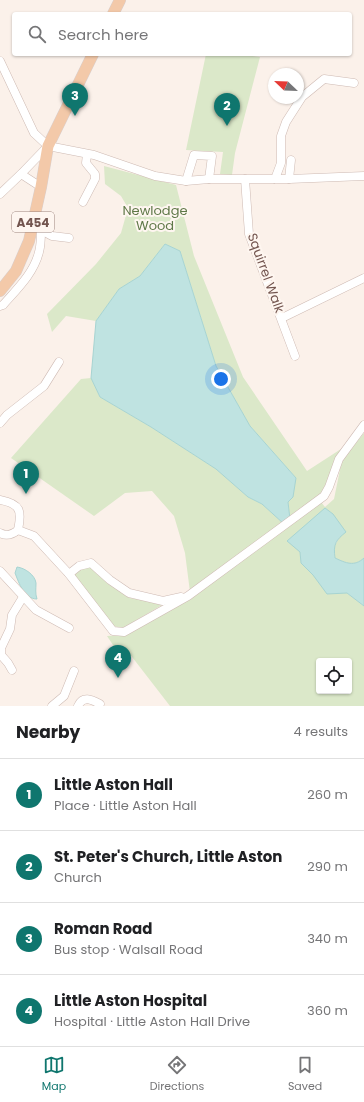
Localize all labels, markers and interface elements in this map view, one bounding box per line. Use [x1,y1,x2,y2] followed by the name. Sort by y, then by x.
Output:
[12,12,352,56] search box
[26,23,48,45] icon: search
[58,24,148,45] text: Search here
[268,68,304,104] north arrow
[62,83,88,116] pin: 3
[214,93,240,126] pin: 2
[122,201,188,235] park label: Newlodge Wood
[12,212,54,232] road number: A454
[243,230,289,316] street label: Squirrel Walk
[211,369,231,389] your location
[13,461,39,494] pin: 1
[105,645,131,678] pin: 4
[316,658,352,694] map controls
[316,658,352,694] button: locate
[16,720,80,744] text: Nearby
[294,722,348,741] text: 4 results
[54,774,173,795] text: Little Aston Hall
[27,785,31,804] text: 1
[307,785,348,804] text: 260 m
[54,796,197,815] text: Place · Little Aston Hall
[54,846,282,867] text: St. Peter's Church, Little Aston
[25,857,33,876] text: 2
[307,857,348,876] text: 290 m
[54,868,102,887] text: Church
[54,918,152,939] text: Roman Road
[25,929,33,948] text: 3
[307,929,348,948] text: 340 m
[54,940,203,959] text: Bus stop · Walsall Road
[54,990,207,1011] text: Little Aston Hospital
[25,1001,33,1020] text: 4
[307,1001,348,1020] text: 360 m
[54,1012,250,1031] text: Hospital · Little Aston Hall Drive
[42,1054,66,1095] tab: Map
[150,1054,204,1095] tab: Directions
[288,1054,322,1095] tab: Saved

